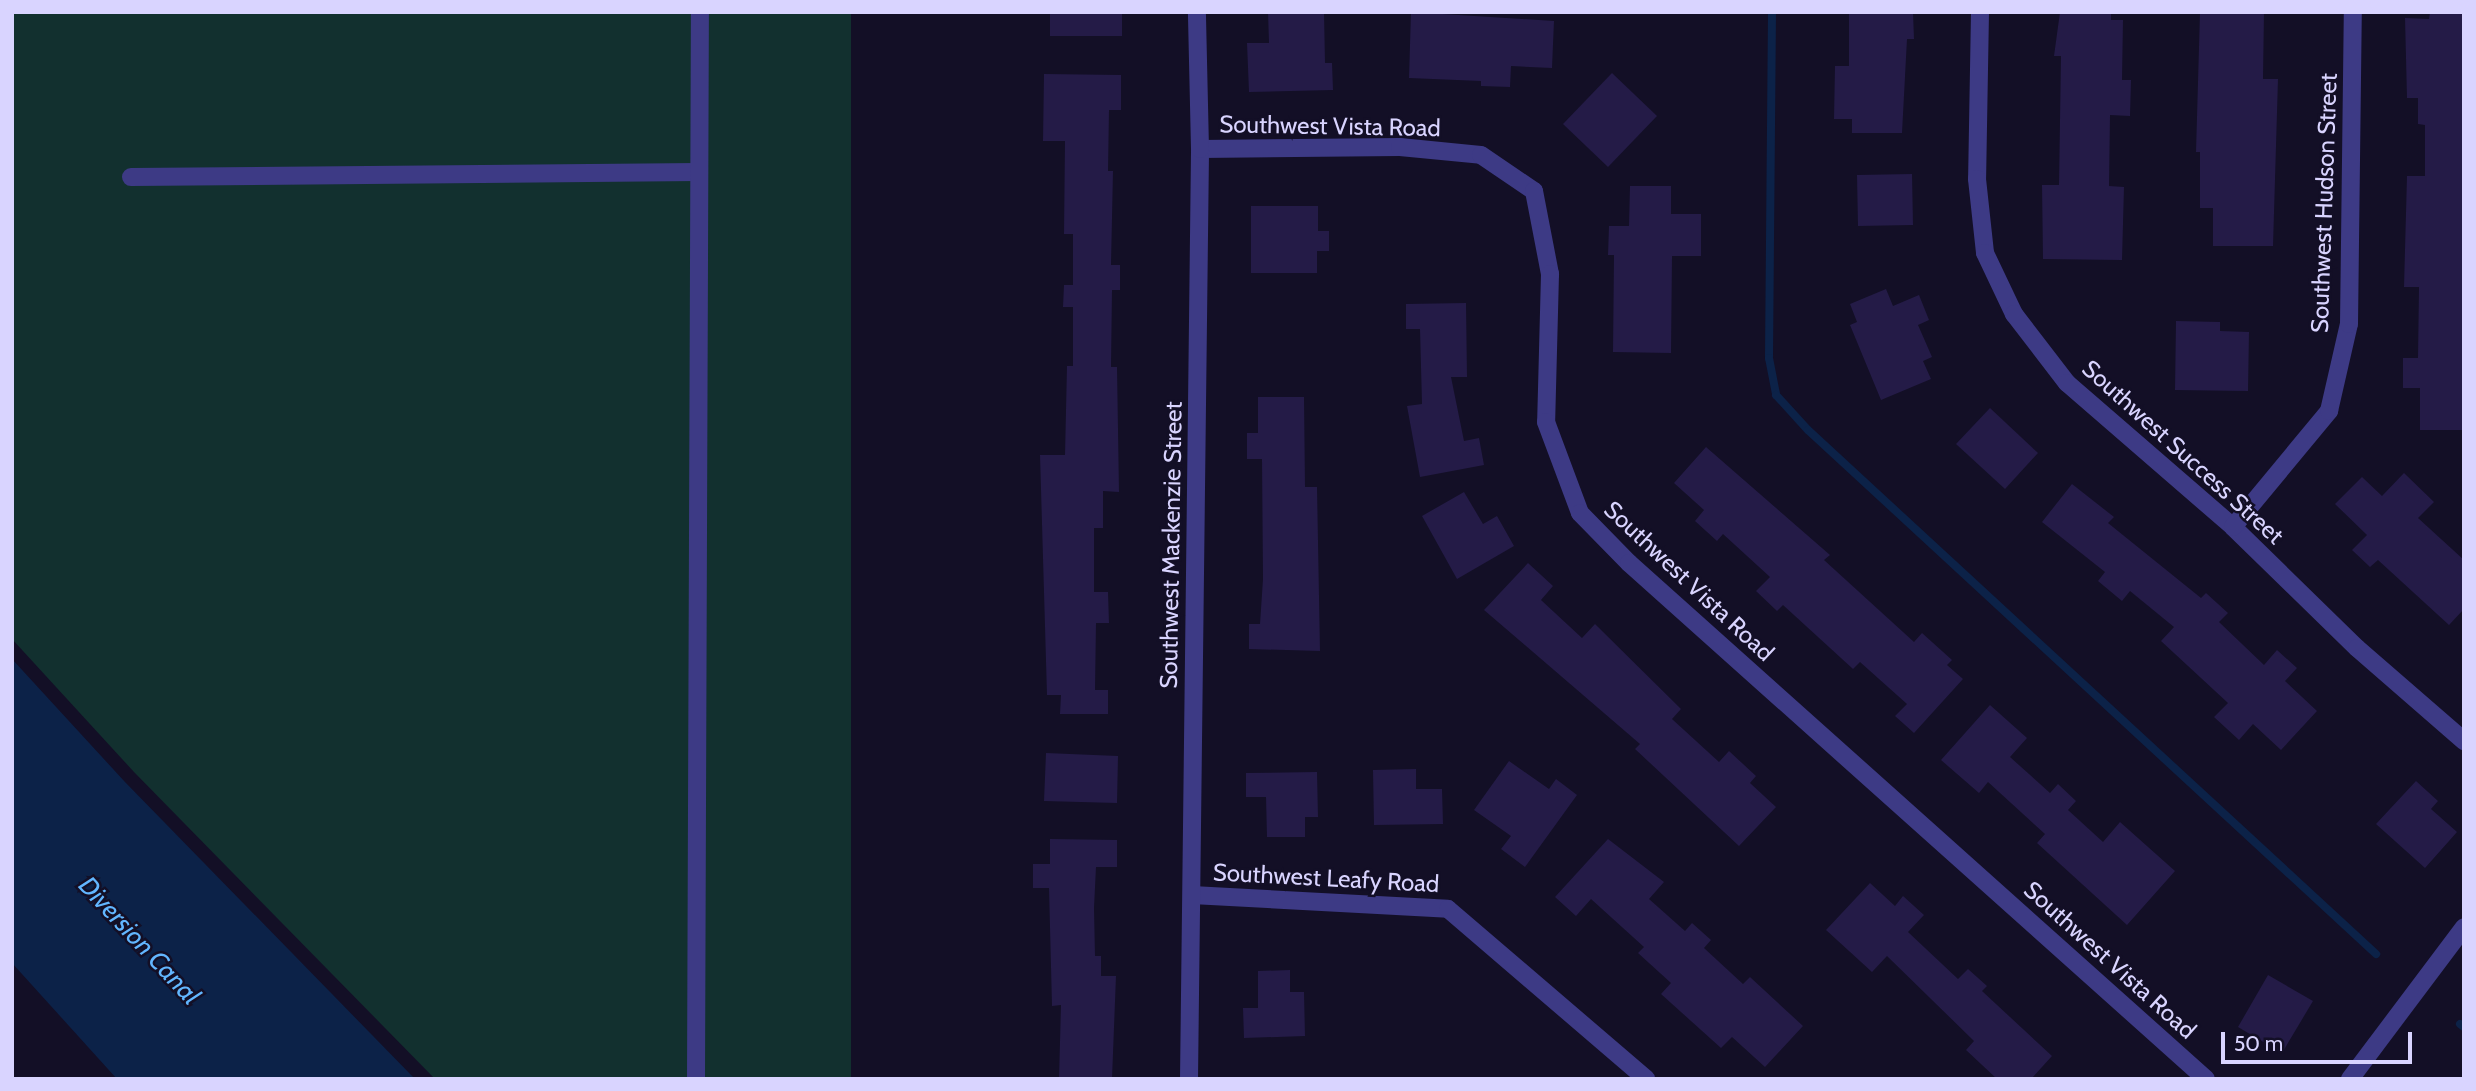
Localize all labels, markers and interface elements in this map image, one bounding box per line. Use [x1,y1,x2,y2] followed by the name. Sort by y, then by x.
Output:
[2305,73,2343,333] street label: Southwest Hudson Street
[1219,110,1441,142] street label: Southwest Vista Road
[2076,354,2290,550] street label: Southwest Success Street
[1154,401,1188,689] street label: Southwest Mackenzie Street
[1598,495,1780,667] street label: Southwest Vista Road
[1212,858,1440,898] street label: Southwest Leafy Road
[72,870,206,1012] water label: Diversion Canal
[2018,875,2202,1045] street label: Southwest Vista Road
[2224,1018,2415,1062] scale bar
[2234,1031,2283,1056] text: 50 m

